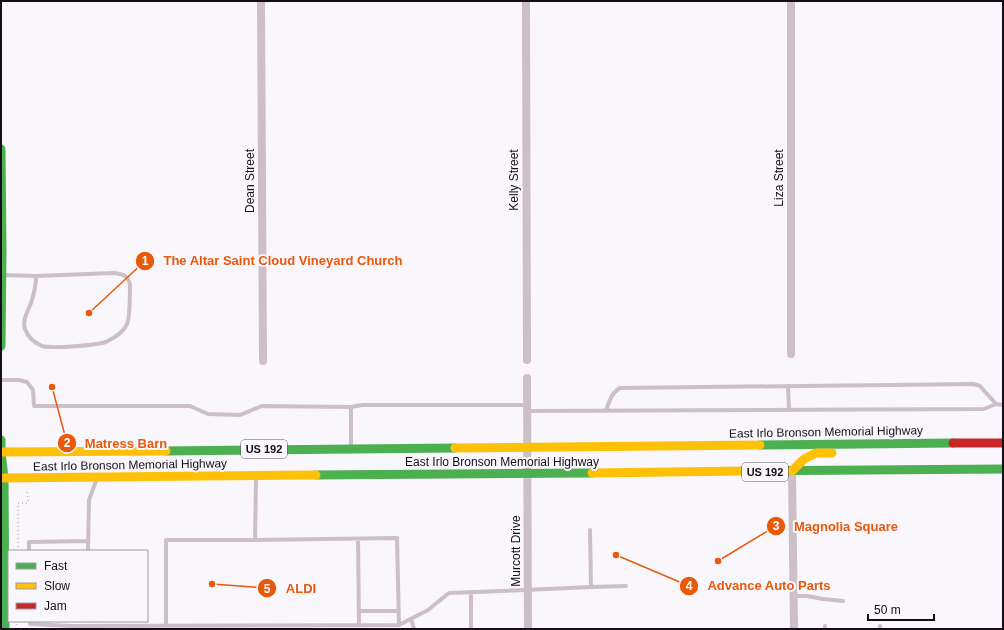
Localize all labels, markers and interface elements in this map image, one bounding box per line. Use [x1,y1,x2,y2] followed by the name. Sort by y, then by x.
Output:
[243,148,257,213] street label: Dean Street
[507,149,521,211] street label: Kelly Street
[772,149,786,207] street label: Liza Street
[135,248,411,273] callout: The Altar Saint Cloud Vineyard Church
[163,253,403,268] text: The Altar Saint Cloud Vineyard Church
[142,254,149,268] text: 1
[729,423,923,441] street label: East Irlo Bronson Memorial Highway
[57,430,176,455] callout: Matress Barn
[64,436,71,450] text: 2
[85,436,167,451] text: Matress Barn
[241,440,287,458] road number: US 192
[405,455,599,469] street label: East Irlo Bronson Memorial Highway
[33,456,227,474] street label: East Irlo Bronson Memorial Highway
[742,463,788,481] road number: US 192
[766,514,906,539] callout: Magnolia Square
[509,515,523,587] street label: Murcott Drive
[773,519,780,533] text: 3
[794,519,898,534] text: Magnolia Square
[8,550,148,622] legend
[44,559,68,573] text: Fast
[679,573,838,598] callout: Advance Auto Parts
[257,576,324,601] callout: ALDI
[707,578,831,593] text: Advance Auto Parts
[44,579,70,593] text: Slow
[686,579,693,593] text: 4
[286,581,316,596] text: ALDI
[264,582,271,596] text: 5
[868,596,934,622] scale bar
[44,599,67,613] text: Jam
[874,603,901,617] text: 50 m

